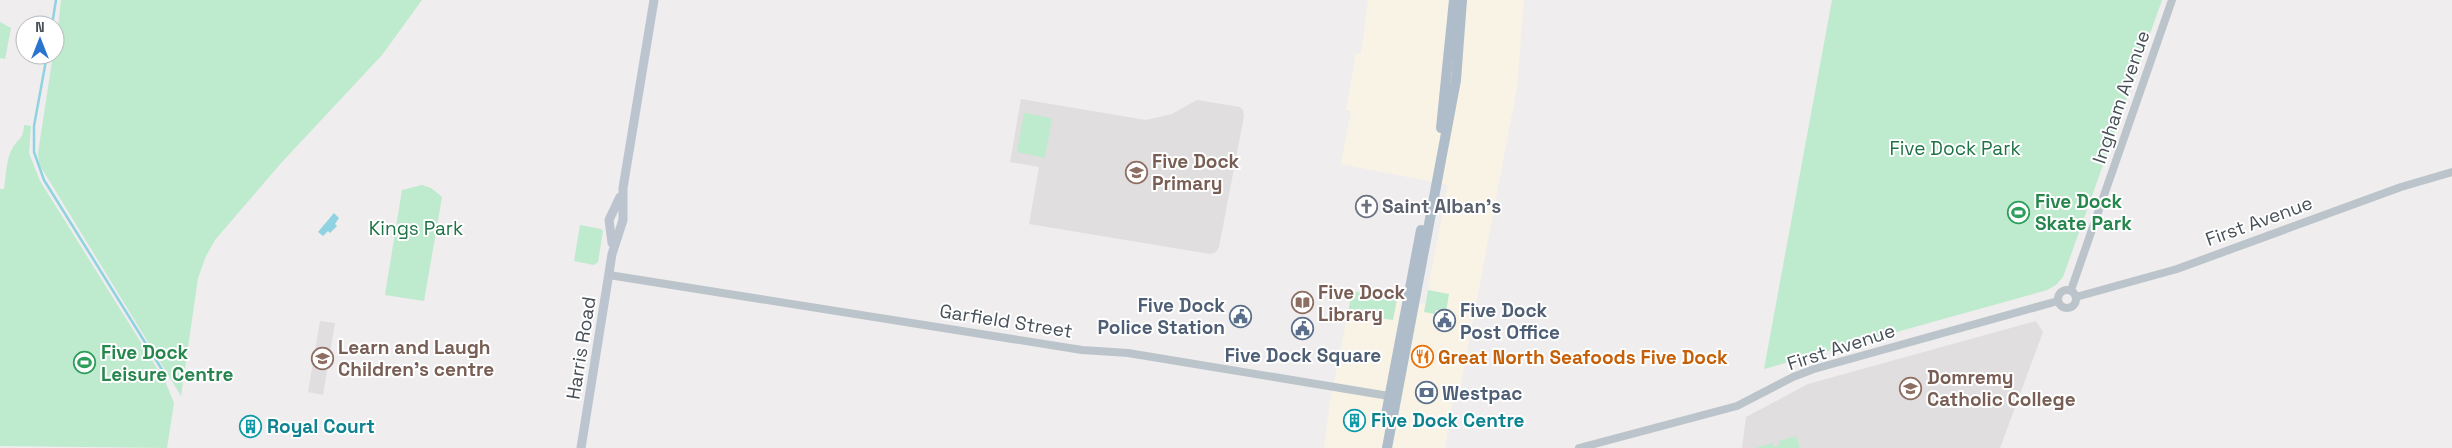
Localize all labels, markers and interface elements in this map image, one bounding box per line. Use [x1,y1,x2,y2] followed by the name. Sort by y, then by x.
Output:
[15,15,65,65] north arrow
[35,18,45,36] text: N
[2087,27,2155,167] street label: Ingham Avenue
[1889,136,2021,161] park label: Five Dock Park
[1152,149,1240,196] place label: Five Dock Primary
[1124,160,1148,184] school or university icon: Five Dock Primary
[2035,189,2132,236] place label: Five Dock Skate Park
[2202,190,2316,252] street label: First Avenue
[1354,194,1378,218] church icon: Saint Alban's
[1382,194,1501,219] place label: Saint Alban's
[2007,200,2031,224] sports icon: Five Dock Skate Park
[369,216,463,241] park label: Kings Park
[1318,280,1406,327] place label: Five Dock Library
[1290,291,1314,315] library icon: Five Dock Library
[1098,293,1225,340] place label: Five Dock Police Station
[561,295,601,401] street label: Harris Road
[938,298,1074,344] street label: Garfield Street
[1460,298,1560,345] place label: Five Dock Post Office
[1229,304,1253,328] public building icon: Five Dock Police Station
[1432,309,1456,333] public building icon: Five Dock Post Office
[1291,317,1315,341] public building icon: Five Dock Square
[1784,318,1898,376] street label: First Avenue
[338,335,494,382] place label: Learn and Laugh Children's centre
[101,340,233,387] place label: Five Dock Leisure Centre
[1225,343,1381,368] place label: Five Dock Square
[1410,345,1434,369] restaurant icon: Great North Seafoods Five Dock
[1438,345,1728,370] place label: Great North Seafoods Five Dock
[310,346,334,370] school or university icon: Learn and Laugh Children's centre
[73,351,97,375] sports icon: Five Dock Leisure Centre
[1927,365,2076,412] place label: Domremy Catholic College
[1899,376,1923,400] school or university icon: Domremy Catholic College
[1414,381,1438,405] bank icon: Westpac
[1442,381,1522,406] place label: Westpac
[1343,408,1367,432] building icon: Five Dock Centre
[1371,408,1525,433] place label: Five Dock Centre
[239,414,263,438] building icon: Royal Court
[267,414,375,439] place label: Royal Court

